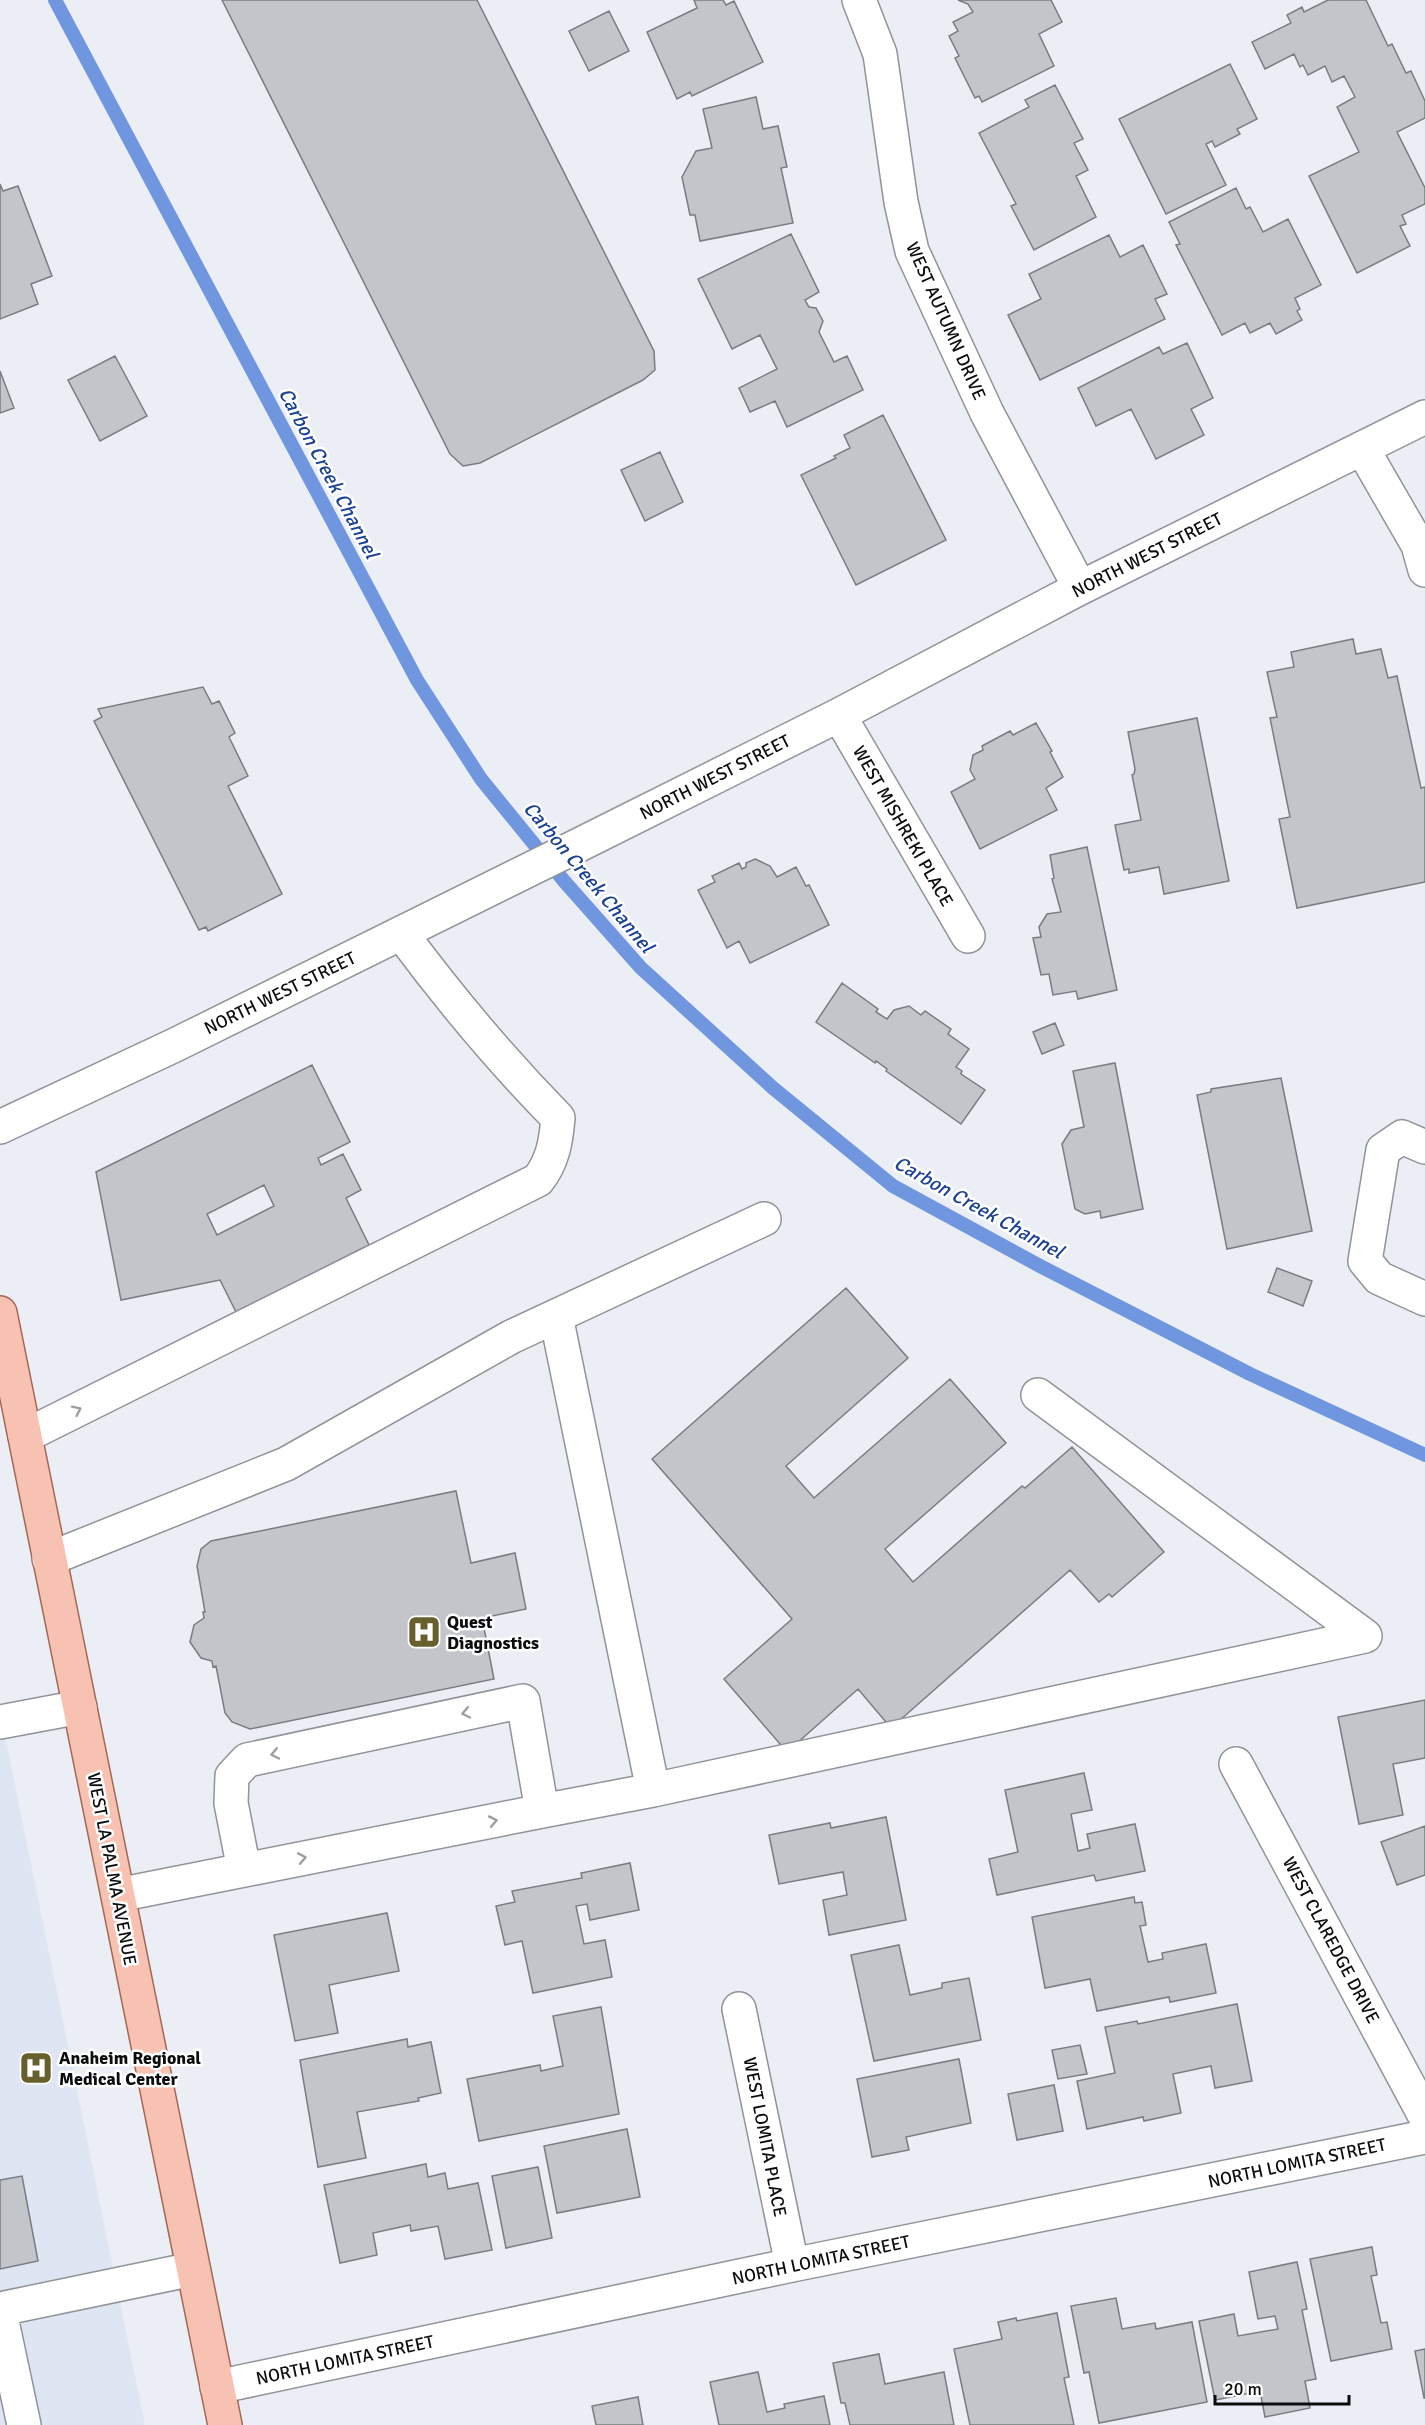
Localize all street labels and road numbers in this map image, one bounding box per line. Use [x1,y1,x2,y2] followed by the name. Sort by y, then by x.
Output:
[901,239,991,403] street label: WEST AUTUMN DRIVE
[1068,507,1226,602] street label: NORTH WEST STREET
[636,729,794,824] street label: NORTH WEST STREET
[848,742,958,910] street label: WEST MISHREKI PLACE
[201,947,359,1039] street label: NORTH WEST STREET
[83,1771,141,1967] street label: WEST LA PALMA AVENUE
[1278,1853,1384,2027] street label: WEST CLAREDGE DRIVE
[739,2055,791,2219] street label: WEST LOMITA PLACE
[1206,2133,1388,2193] street label: NORTH LOMITA STREET
[730,2230,912,2290] street label: NORTH LOMITA STREET
[254,2330,436,2390] street label: NORTH LOMITA STREET

